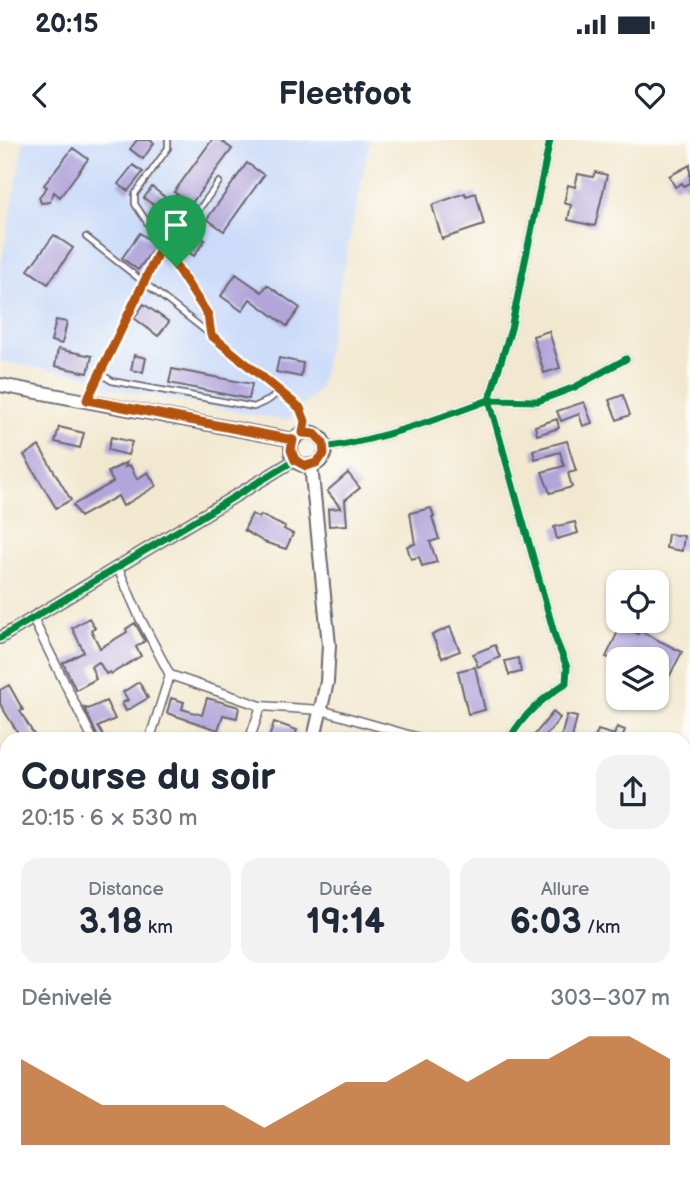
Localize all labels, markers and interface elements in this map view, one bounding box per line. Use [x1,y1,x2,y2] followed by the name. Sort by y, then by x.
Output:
[35,9,99,40] text: 20:15
[278,75,412,114] text: Fleetfoot
[21,76,59,114] icon: back
[631,76,669,114] icon: heart
[146,195,206,267] pin
[157,206,195,244] icon: arrive
[606,570,669,710] map controls
[606,570,669,633] button: locate
[606,647,669,710] button: layers
[21,755,276,800] text: Course du soir
[596,755,670,829] button: share
[21,804,198,832] text: 20:15 · 6 × 530 m
[88,878,164,901] text: Distance
[319,878,372,901] text: Durée
[541,878,589,901] text: Allure
[79,901,143,944] text: 3.18
[306,901,385,944] text: 19:14
[510,901,582,944] text: 6:03
[143,916,173,939] text: km
[582,916,620,939] text: /km
[21,984,112,1012] text: Dénivelé
[550,984,670,1012] text: 303–307 m

